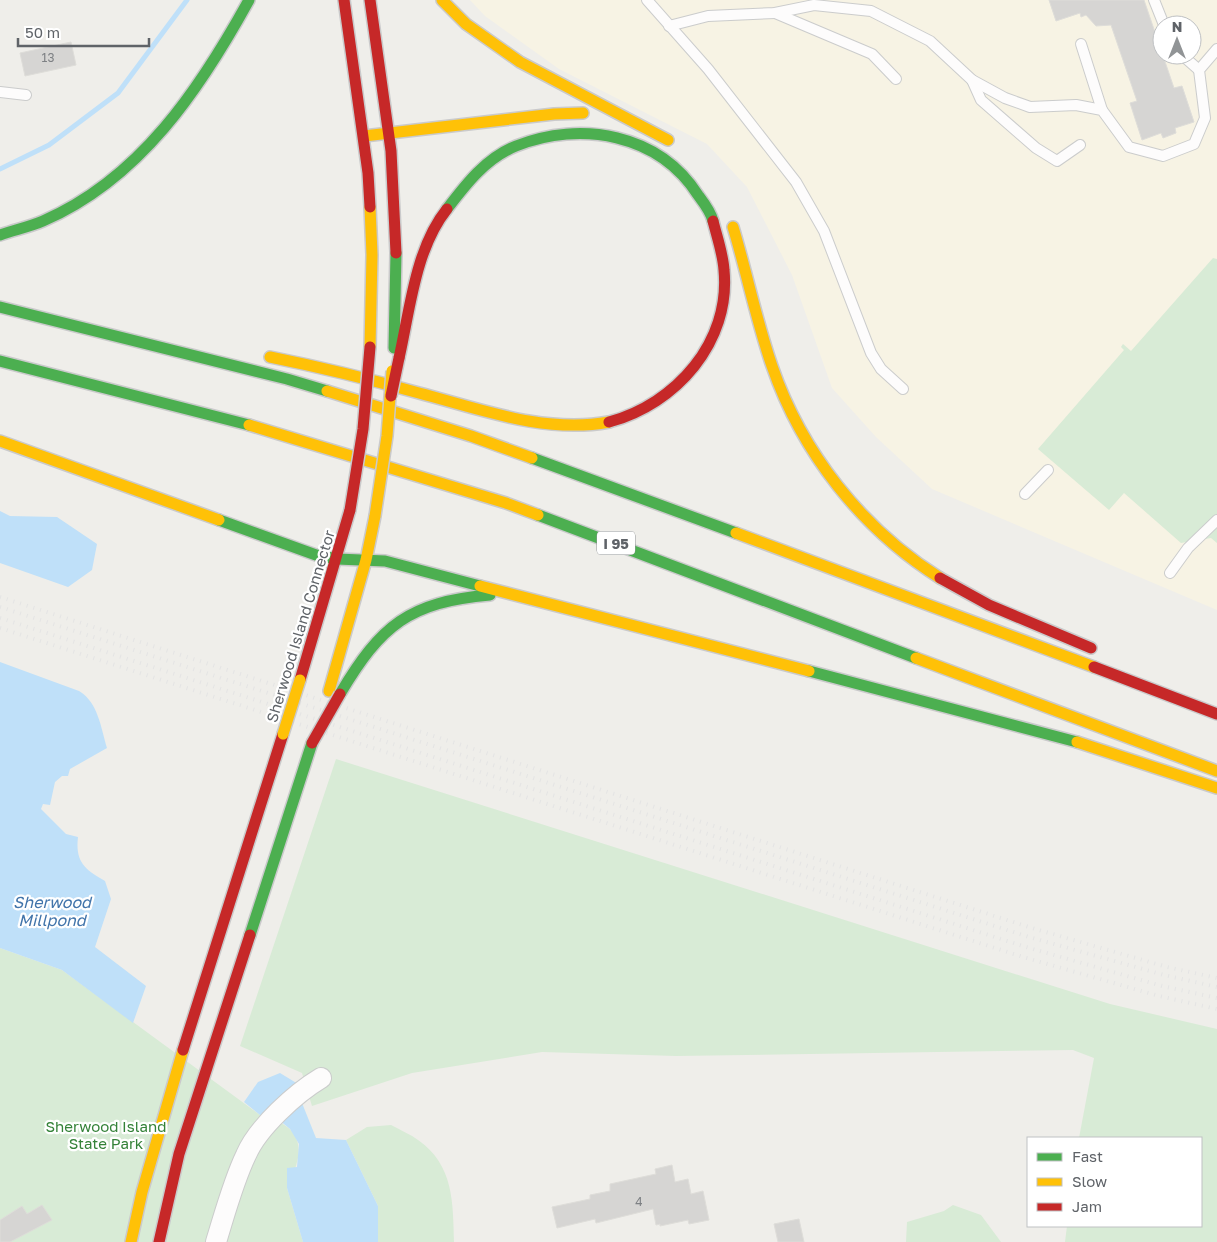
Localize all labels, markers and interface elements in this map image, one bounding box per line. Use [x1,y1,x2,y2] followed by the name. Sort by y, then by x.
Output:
[18,15,149,47] scale bar
[1152,15,1202,65] north arrow
[1172,18,1182,35] text: N
[25,23,60,41] text: 50 m
[42,50,54,65] house number: 13
[262,528,338,724] street label: Sherwood Island Connector
[597,532,635,554] road number: I 95
[13,892,93,930] water label: Sherwood Millpond
[45,1117,167,1152] park label: Sherwood Island State Park
[1027,1137,1202,1227] legend
[1072,1147,1103,1165] text: Fast
[1072,1172,1107,1190] text: Slow
[635,1194,643,1209] house number: 4
[1072,1197,1102,1215] text: Jam

